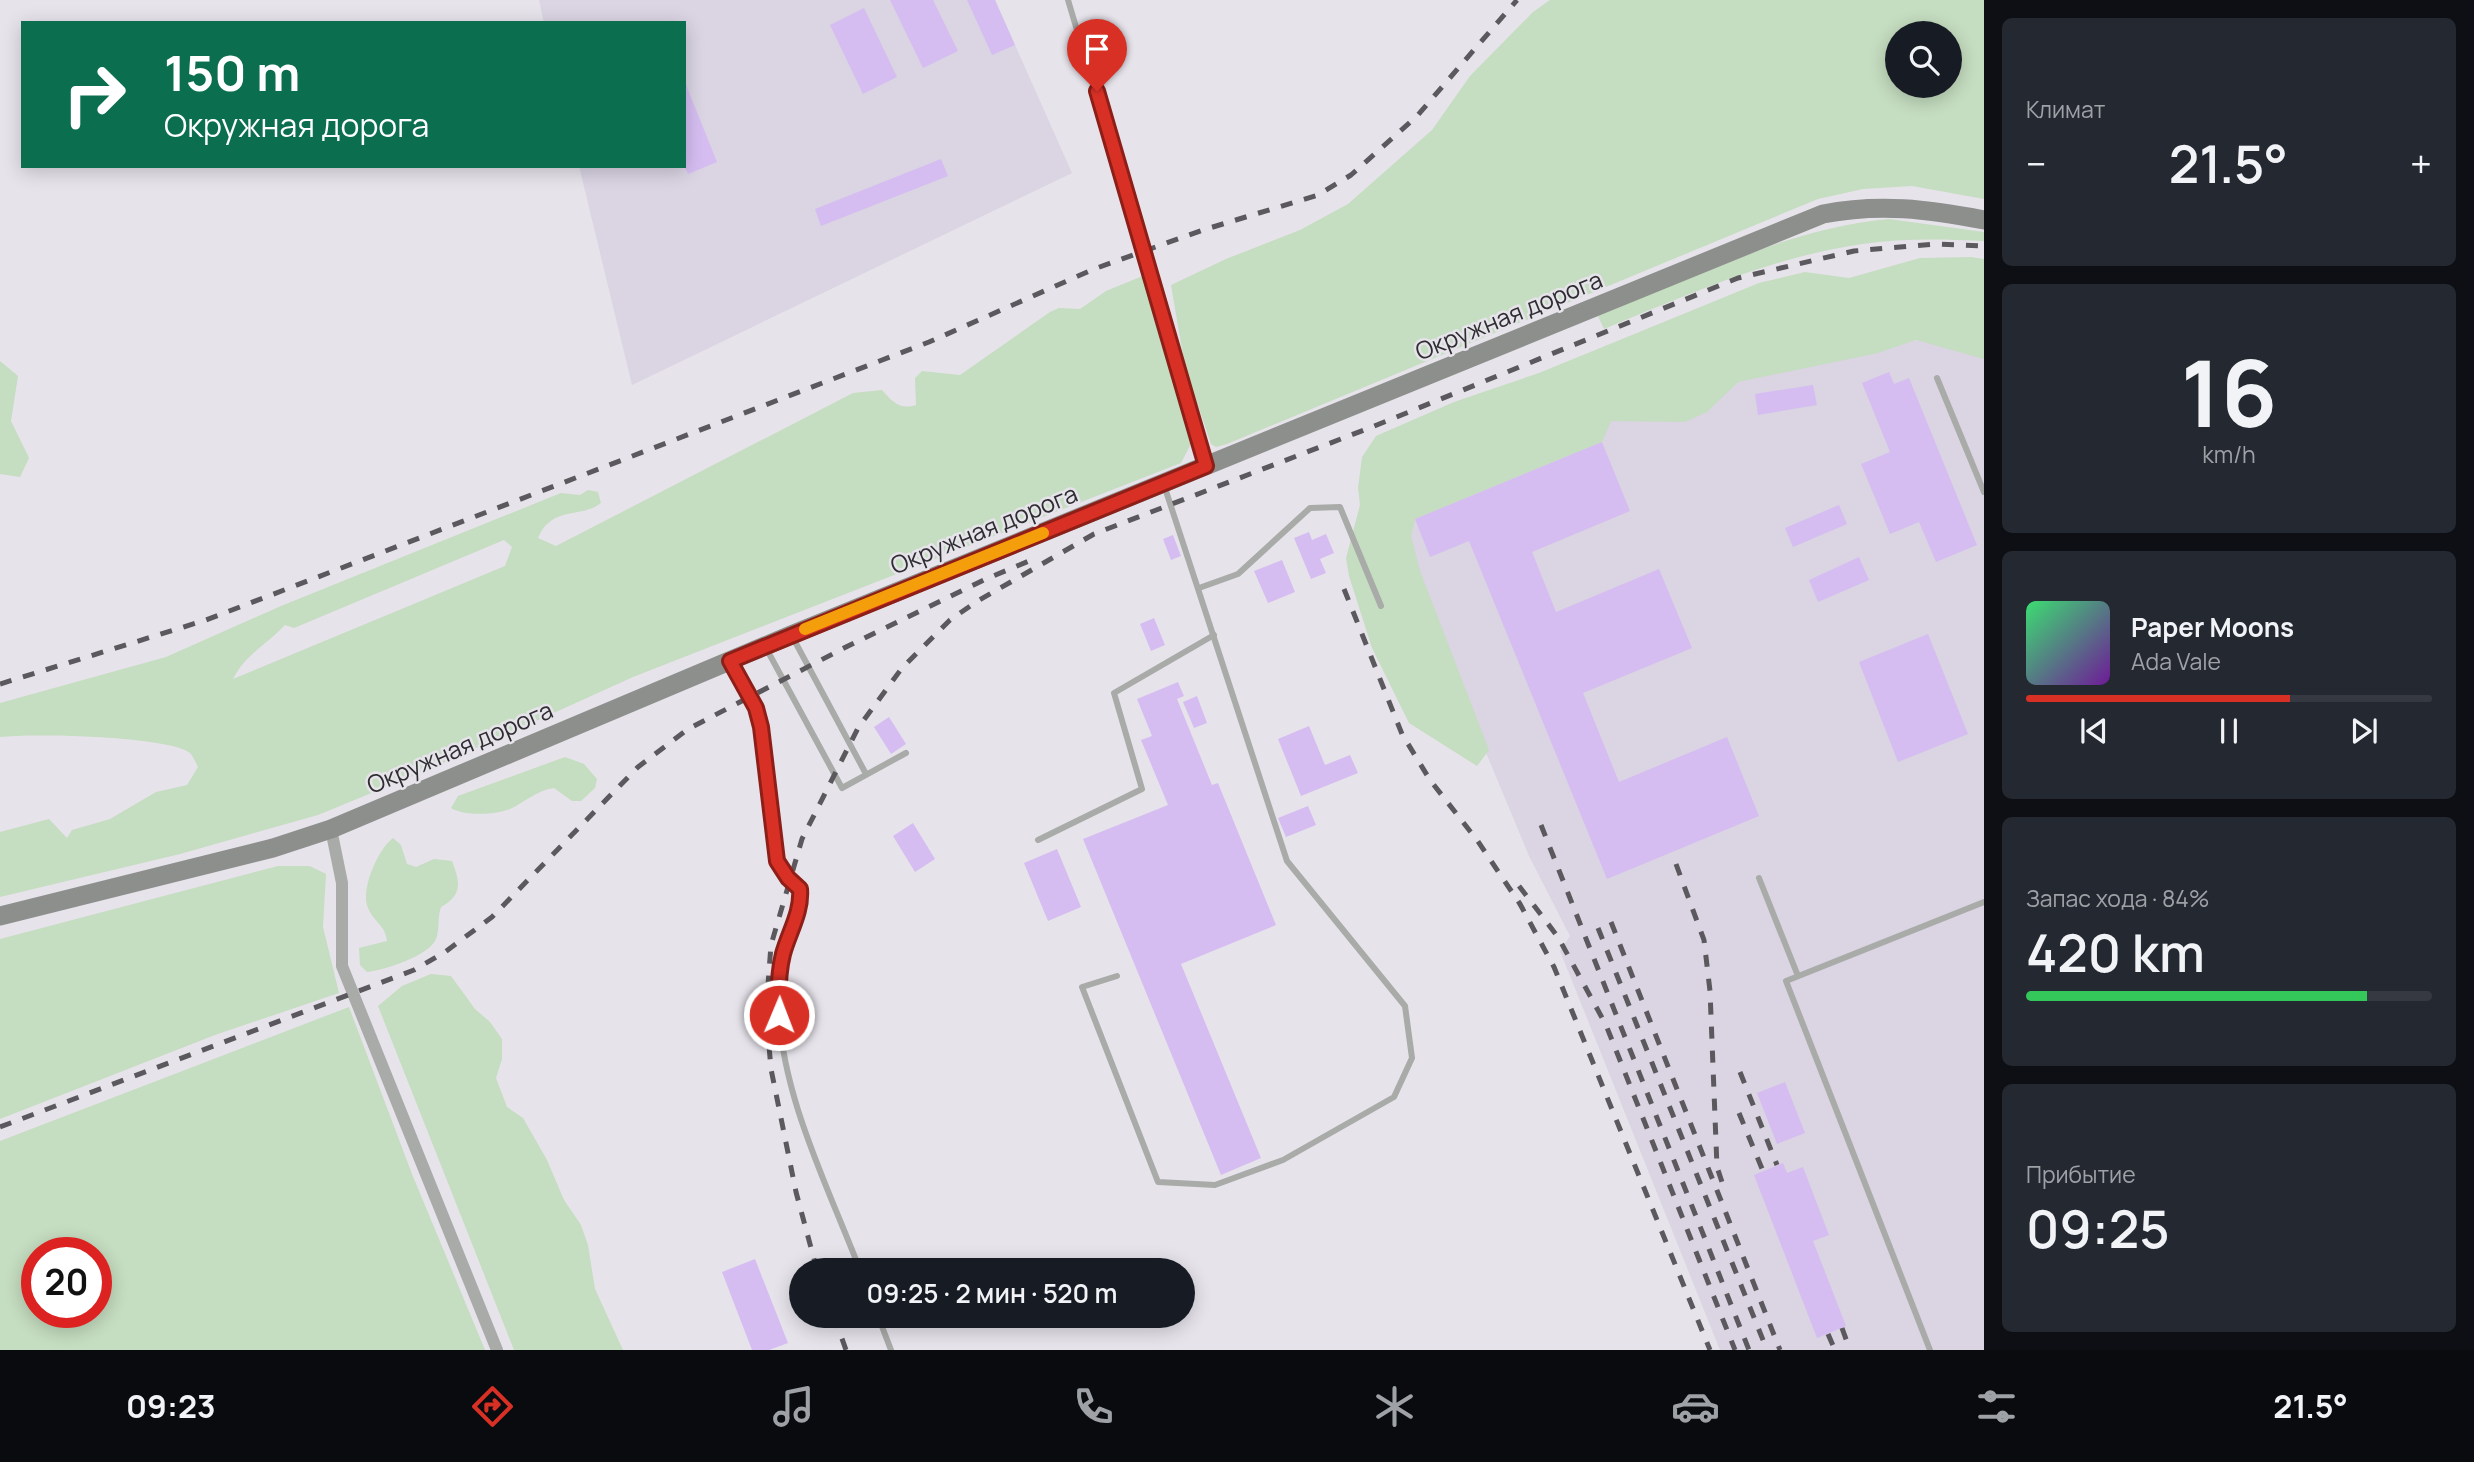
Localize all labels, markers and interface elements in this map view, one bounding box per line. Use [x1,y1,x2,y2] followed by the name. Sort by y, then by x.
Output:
[1067,19,1127,91] pin
[1885,21,1962,98] map controls
[1885,21,1962,98] button: search
[1078,30,1116,68] icon: arrive
[164,39,300,106] text: 150 m
[49,49,140,140] icon: right
[2026,93,2105,125] text: Климат
[164,103,429,147] text: Окружная дорога
[2169,128,2288,199] text: 21.5°
[2026,137,2047,189] text: −
[2410,137,2432,189] text: +
[1410,262,1607,367] street label: Окружная дорога
[2181,330,2277,454] text: 16
[2202,438,2256,470] text: km/h
[885,476,1082,581] street label: Окружная дорога
[2131,609,2294,645] text: Paper Moons
[2131,645,2221,677] text: Ada Vale
[361,693,557,801] street label: Окружная дорога
[2075,712,2113,750] icon: previous
[2210,712,2248,750] icon: pause
[2345,712,2383,750] icon: next
[2026,882,2210,914] text: Запас хода · 84%
[2026,917,2205,988] text: 420 km
[742,978,816,1052] position arrow
[2026,1158,2136,1190] text: Прибытие
[2026,1193,2170,1264] text: 09:25
[21,1237,112,1328] speed limit sign: 20
[867,1275,1117,1311] text: 09:25 · 2 мин · 520 m
[468,1382,517,1431] icon: directions
[769,1382,818,1431] icon: music
[1069,1382,1118,1431] icon: phone
[1370,1382,1419,1431] icon: climate
[1671,1382,1720,1431] icon: car
[1972,1382,2021,1431] icon: filters
[126,1384,216,1428] text: 09:23
[2273,1384,2348,1428] text: 21.5°

